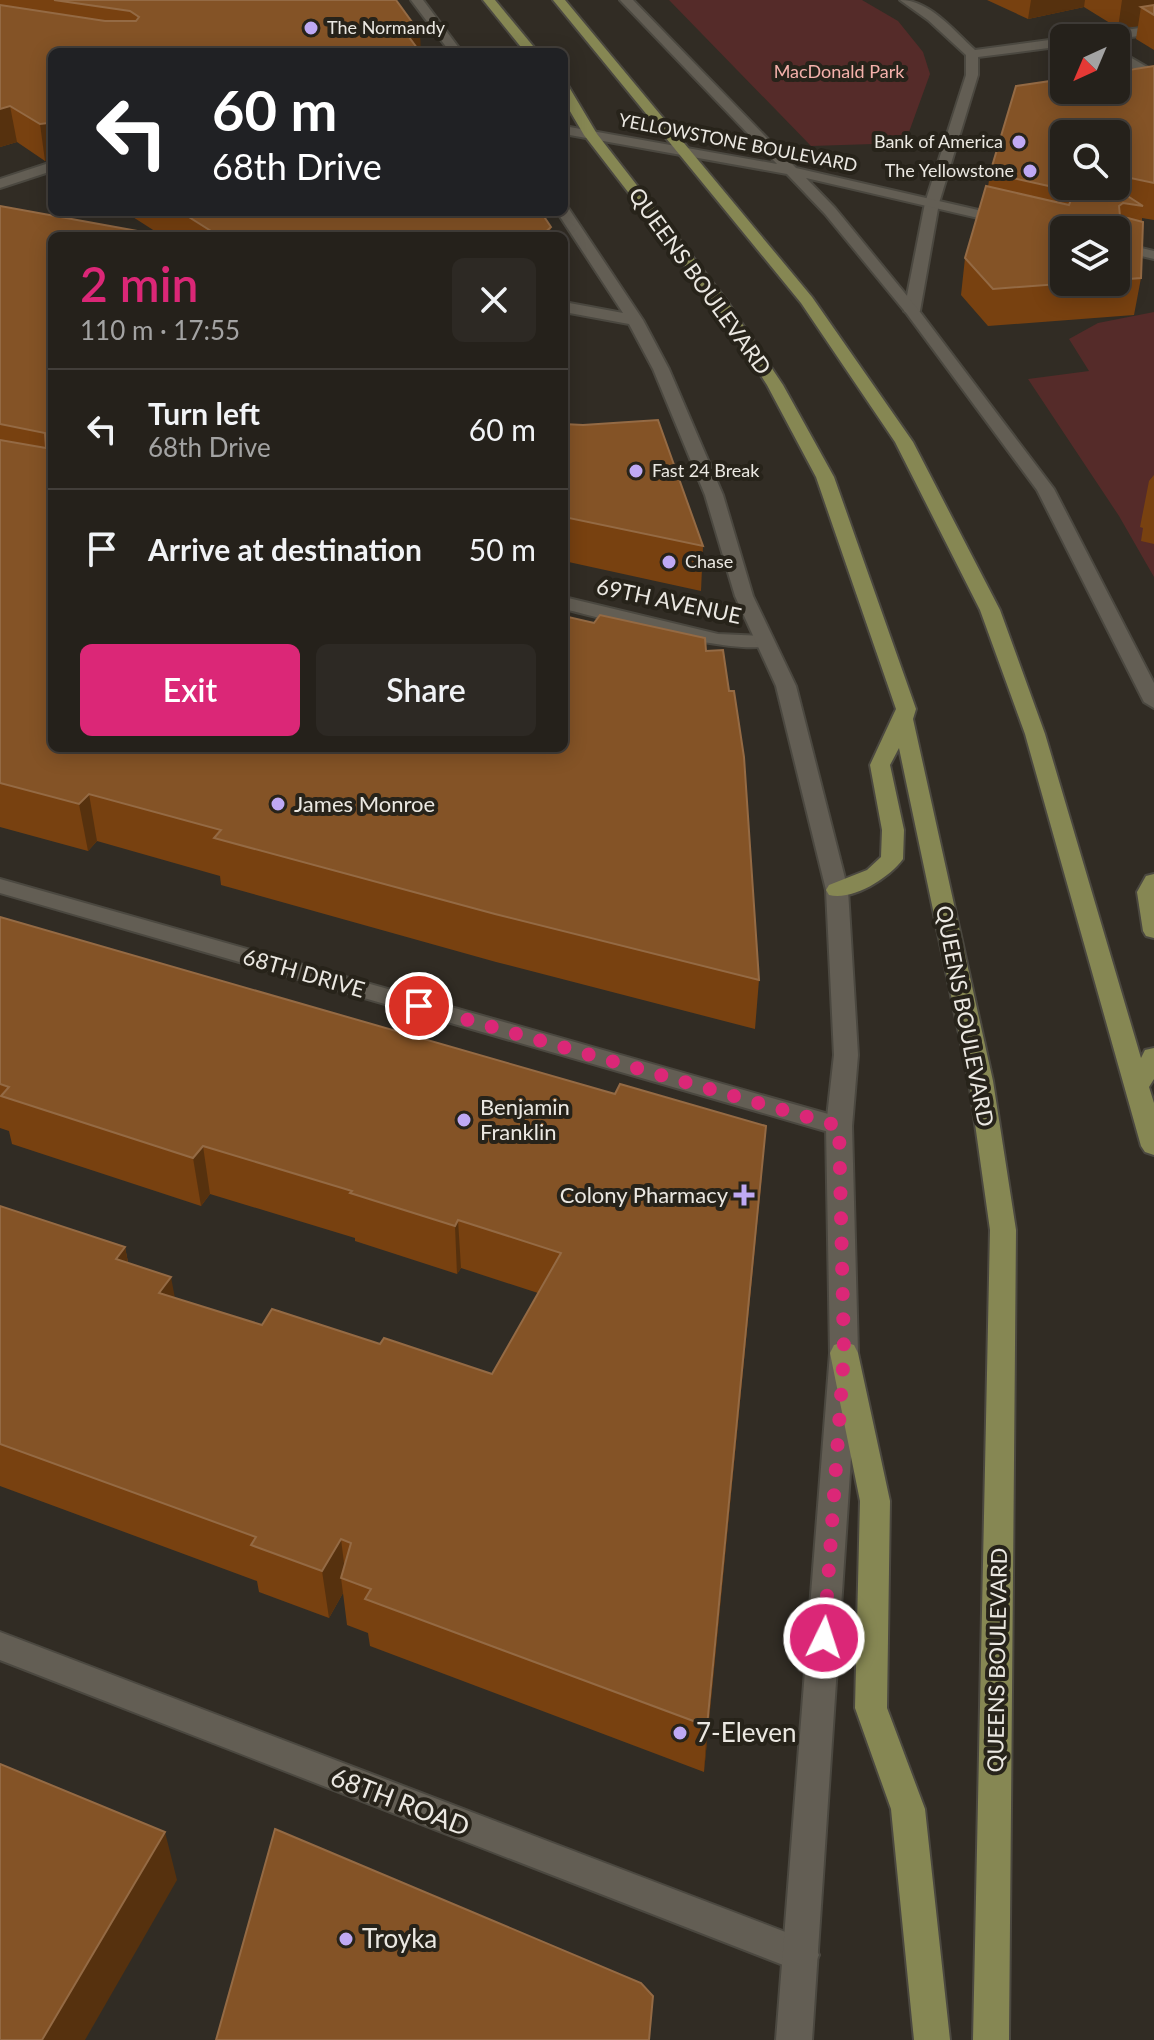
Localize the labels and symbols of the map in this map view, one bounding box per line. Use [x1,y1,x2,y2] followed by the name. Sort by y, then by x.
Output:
[327,16,446,38] place label: The Normandy
[302,19,320,37] marker: The Normandy
[1050,24,1130,104] north arrow
[774,60,905,82] park label: MacDonald Park
[617,108,859,176] street label: YELLOWSTONE BOULEVARD
[874,130,1003,152] place label: Bank of America
[1010,133,1028,151] marker: Bank of America
[885,159,1014,181] place label: The Yellowstone
[1021,162,1039,180] marker: The Yellowstone
[623,182,777,380] street label: QUEENS BOULEVARD
[652,459,760,481] place label: Fast 24 Break
[627,462,645,480] marker: Fast 24 Break
[685,550,733,572] place label: Chase
[660,553,678,571] marker: Chase
[594,572,744,629] street label: 69TH AVENUE
[294,790,435,817] place label: James Monroe
[269,795,287,813] marker: James Monroe
[931,903,1000,1129] street label: QUEENS BOULEVARD
[240,942,368,1003] street label: 68TH DRIVE
[385,972,453,1040] pin
[480,1093,570,1145] place label: Benjamin Franklin
[455,1111,473,1129] marker: Benjamin Franklin
[560,1181,729,1208] place label: Colony Pharmacy
[735,1186,753,1204] marker: Colony Pharmacy
[981,1547,1012,1773] street label: QUEENS BOULEVARD
[782,1596,866,1680] position arrow
[696,1716,797,1748] place label: 7-Eleven
[671,1724,689,1742] marker: 7-Eleven
[327,1760,474,1842] street label: 68TH ROAD
[362,1922,437,1954] place label: Troyka
[337,1930,355,1948] marker: Troyka

